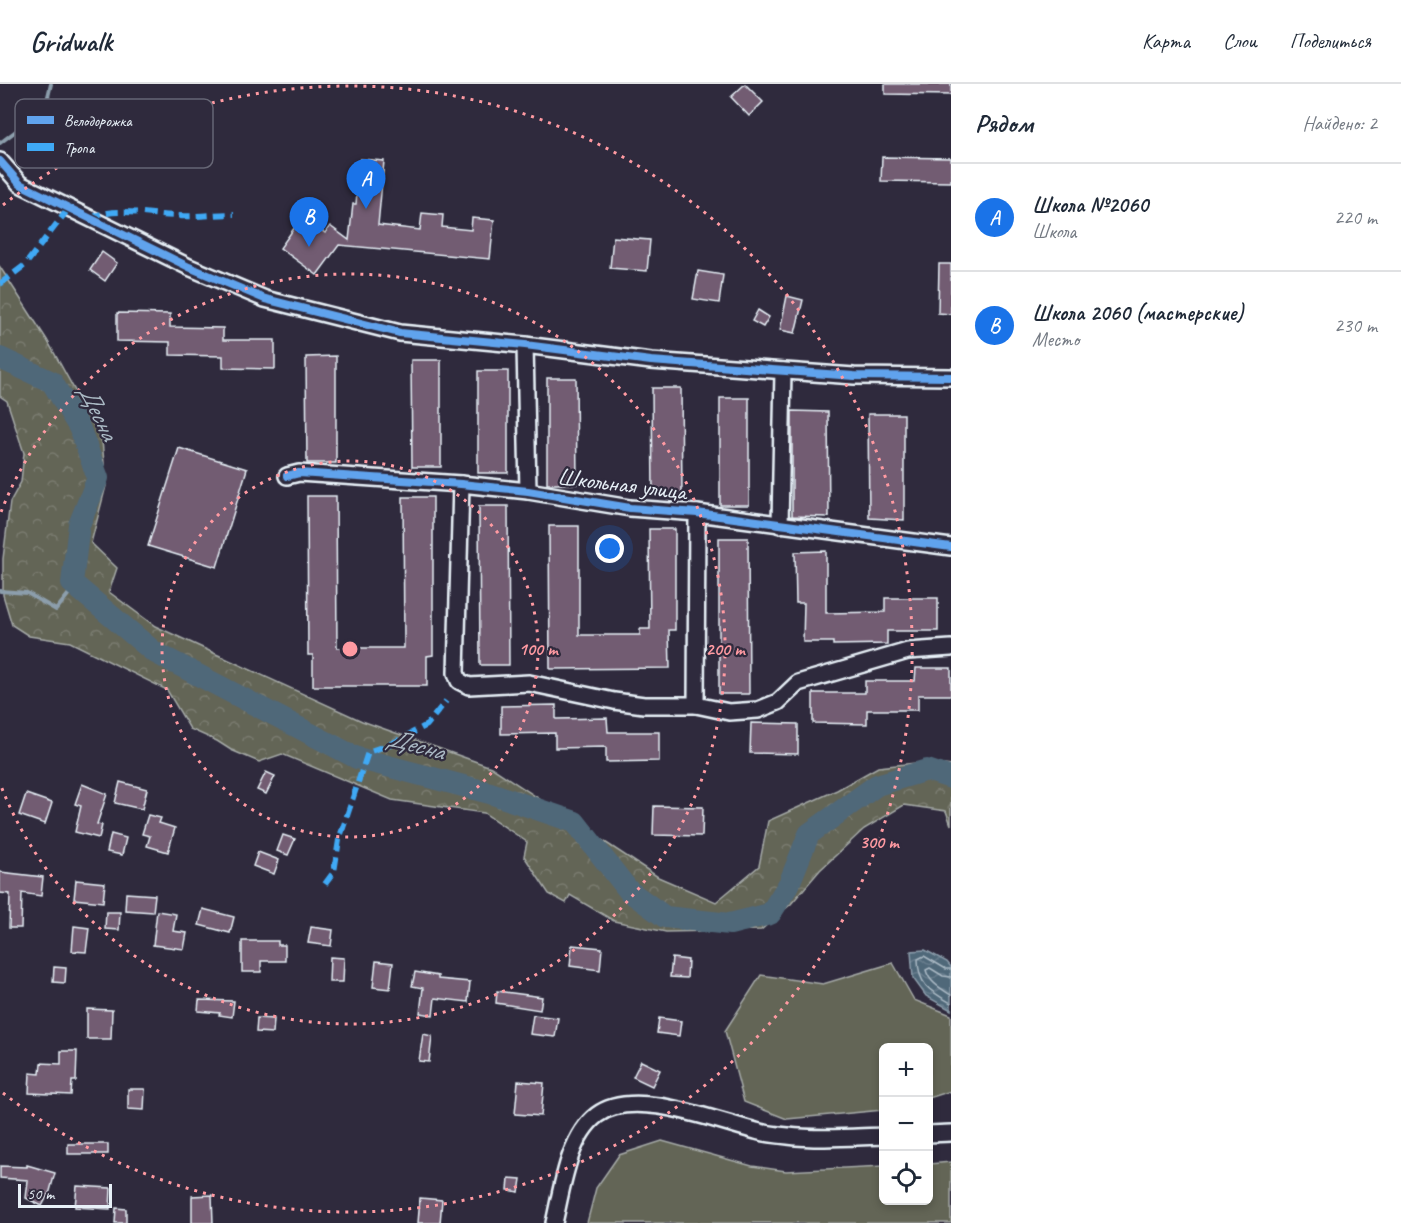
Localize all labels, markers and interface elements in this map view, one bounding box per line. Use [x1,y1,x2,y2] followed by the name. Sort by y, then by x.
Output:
[30,24,112,59] text: Gridwalk
[1142,28,1190,54] text: Карта
[1223,28,1257,54] text: Слои
[1290,28,1371,54] text: Поделиться
[15,99,213,168] legend
[975,107,1033,140] text: Рядом
[64,111,133,131] text: Велодорожка
[1302,111,1377,136] text: Найдено: 2
[64,138,96,158] text: Тропа
[346,160,386,209] pin: A
[1032,191,1148,219] text: Школа №2060
[290,198,328,247] pin: B
[989,205,1000,230] text: A
[1334,205,1377,230] text: 220 m
[1032,219,1076,244] text: Школа
[1032,299,1243,327] text: Школа 2060 (мастерские)
[989,313,1000,338] text: B
[1334,313,1377,338] text: 230 m
[1032,327,1079,352] text: Место
[71,378,127,448] water label: Десна
[556,461,690,507] street label: Школьная улица
[595,534,624,563] your location
[519,638,559,660] text: 100 m
[706,638,746,660] text: 200 m
[340,639,360,659] centre of rings
[383,721,450,769] water label: Десна
[860,831,900,853] text: 300 m
[879,1043,933,1205] map controls
[879,1043,933,1097] button: +
[879,1097,933,1151] button: −
[879,1151,933,1205] button: locate
[18,1181,112,1208] scale bar
[27,1184,54,1204] text: 50 m

